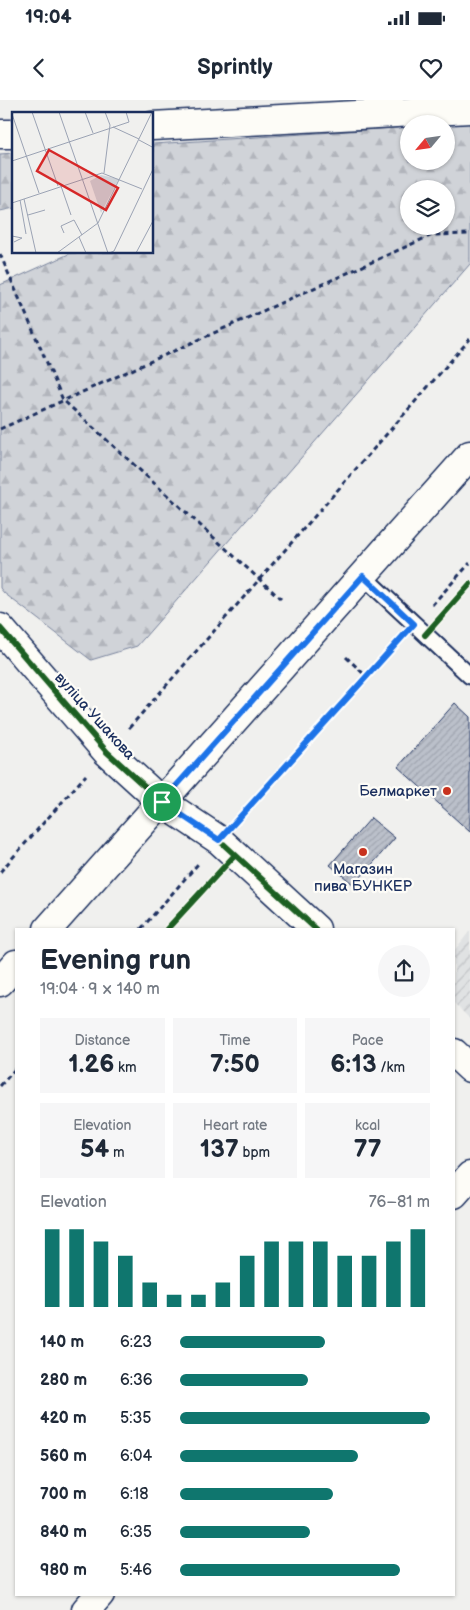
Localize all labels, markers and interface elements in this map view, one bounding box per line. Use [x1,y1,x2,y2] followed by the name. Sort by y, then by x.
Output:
[25,6,72,29] text: 19:04
[25,54,53,82] icon: back
[197,54,273,81] text: Sprintly
[417,54,445,82] icon: heart
[12,112,154,254] inset map
[400,115,455,170] north arrow
[400,115,455,235] map controls
[400,180,455,235] button: layers
[50,669,139,764] street label: вуліца Ушакова
[141,781,183,823] pin
[359,782,437,801] place label: Белмаркет
[441,785,453,797] marker: Белмаркет
[148,788,176,816] icon: arrive
[357,846,369,858] marker: Магазин пива БУНКЕР
[314,860,413,896] place label: Магазин пива БУНКЕР
[40,944,191,977] text: Evening run
[378,945,430,997] button: share
[40,980,160,999] text: 19:04 · 9 × 140 m
[74,1032,130,1049] text: Distance
[219,1032,251,1049] text: Time
[352,1032,384,1049] text: Pace
[68,1049,114,1080] text: 1.26
[210,1049,260,1080] text: 7:50
[330,1049,377,1080] text: 6:13
[114,1059,137,1076] text: km
[377,1059,405,1076] text: /km
[73,1117,132,1134] text: Elevation
[203,1117,267,1134] text: Heart rate
[355,1117,380,1134] text: kcal
[80,1134,109,1165] text: 54
[200,1134,239,1165] text: 137
[354,1134,381,1165] text: 77
[109,1144,125,1161] text: m
[239,1144,270,1161] text: bpm
[40,1193,107,1212] text: Elevation
[369,1193,430,1212] text: 76–81 m
[40,1333,84,1352] text: 140 m
[120,1333,152,1352] text: 6:23
[40,1371,87,1390] text: 280 m
[120,1371,153,1390] text: 6:36
[40,1409,87,1428] text: 420 m
[120,1409,151,1428] text: 5:35
[40,1447,87,1466] text: 560 m
[120,1447,152,1466] text: 6:04
[40,1485,87,1504] text: 700 m
[120,1485,149,1504] text: 6:18
[40,1523,87,1542] text: 840 m
[120,1523,152,1542] text: 6:35
[40,1561,87,1580] text: 980 m
[120,1561,152,1580] text: 5:46

